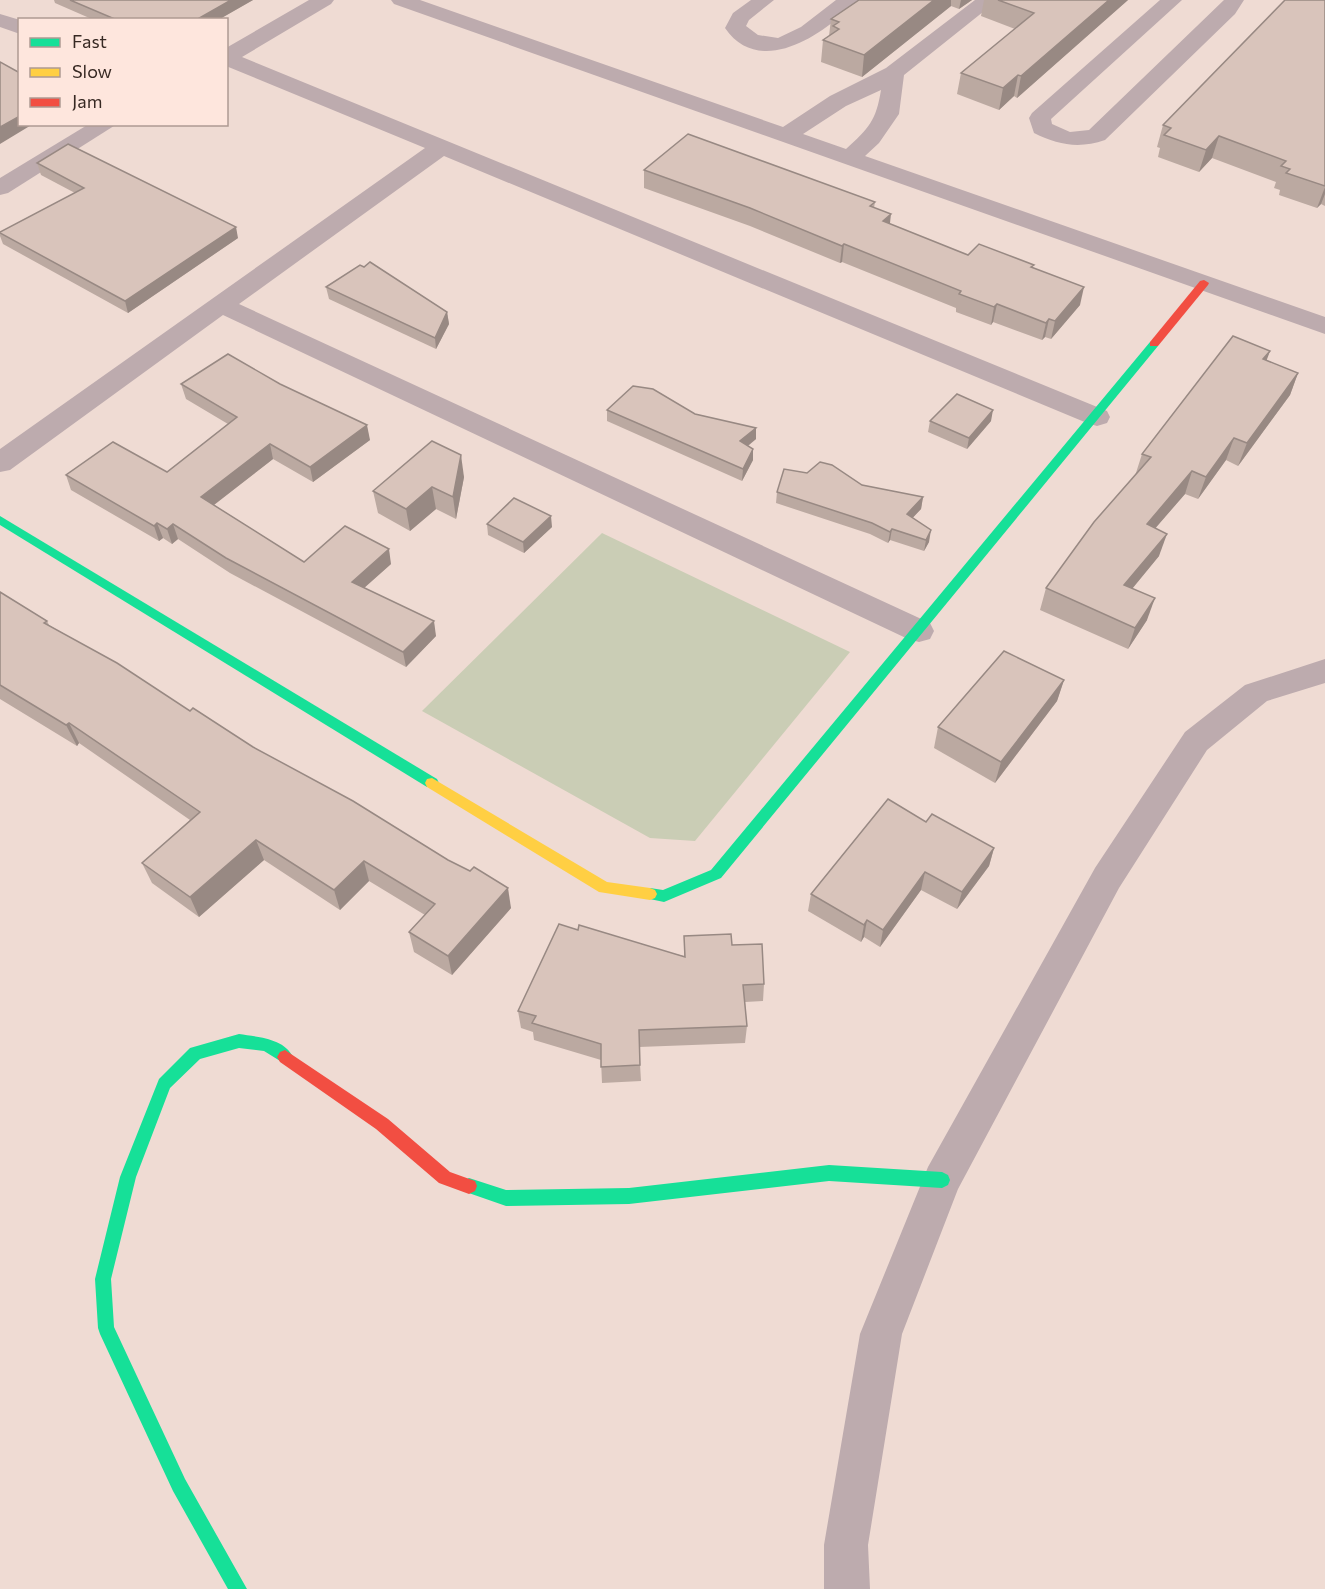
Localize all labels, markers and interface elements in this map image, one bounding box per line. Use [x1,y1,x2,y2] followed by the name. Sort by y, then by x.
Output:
[18,18,228,126] legend
[72,30,107,52] text: Fast
[72,60,112,82] text: Slow
[72,90,102,112] text: Jam

